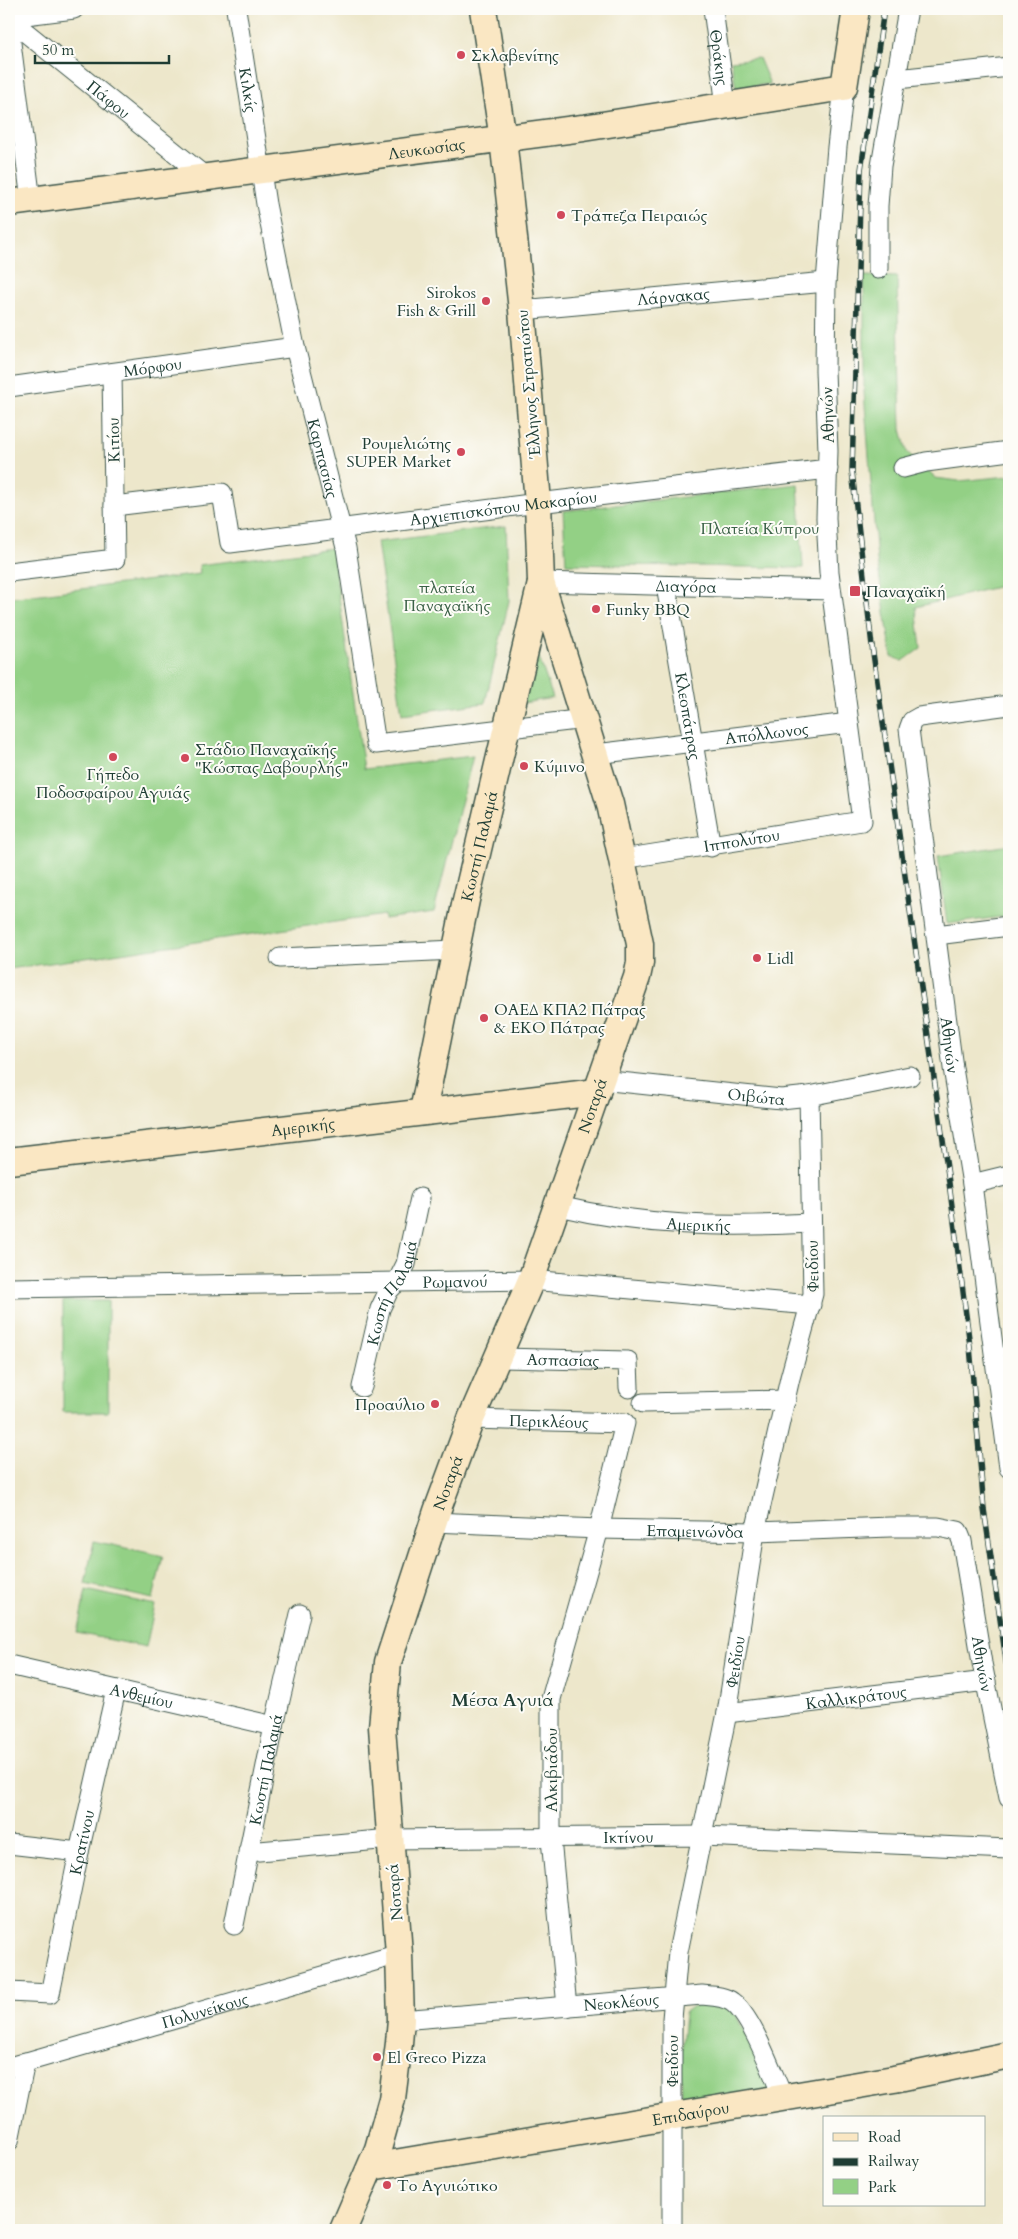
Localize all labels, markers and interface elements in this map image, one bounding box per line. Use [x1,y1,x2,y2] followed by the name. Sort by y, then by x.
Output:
[704,28,733,87] street label: Θράκης
[35,32,169,64] scale bar
[42,40,74,60] text: 50 m
[471,45,559,67] place label: Σκλαβενίτης
[455,49,467,61] marker: Σκλαβενίτης
[233,66,262,114] street label: Κιλκίς
[82,76,134,124] street label: Πάφου
[387,133,467,165] street label: Λευκωσίας
[571,205,708,227] place label: Τράπεζα Πειραιώς
[555,209,567,221] marker: Τράπεζα Πειραιώς
[397,282,476,322] place label: Sirokos Fish & Grill
[636,283,711,311] street label: Λάρνακας
[480,295,492,307] marker: Sirokos Fish & Grill
[512,309,547,460] street label: Έλληνος Στρατιώτου
[122,353,183,383] street label: Μόρφου
[816,386,840,444] street label: Αθηνών
[302,416,343,501] street label: Καρπασίας
[103,417,125,463] street label: Κιτίου
[347,433,451,473] place label: Ρουμελιώτης SUPER Market
[455,446,467,458] marker: Ρουμελιώτης SUPER Market
[409,486,598,532] street label: Αρχιεπισκόπου Μακαρίου
[701,518,819,540] park label: Πλατεία Κύπρου
[655,575,717,599] street label: Διαγόρα
[404,577,491,617] park label: πλατεία Παναχαϊκής
[866,581,946,603] place label: Παναχαϊκή
[848,584,862,598] marker: Παναχαϊκή
[606,599,690,621] place label: Funky BBQ
[590,603,602,615] marker: Funky BBQ
[669,671,706,762] street label: Κλεοπάτρας
[724,718,810,750] street label: Απόλλωνος
[195,739,348,779] place label: Στάδιο Παναχαϊκής "Κώστας Δαβουρλής"
[107,751,119,763] marker: Γήπεδο Ποδοσφαίρου Αγυιάς
[179,752,191,764] marker: Στάδιο Παναχαϊκής "Κώστας Δαβουρλής"
[534,756,585,778] place label: Κύμινο
[518,760,530,772] marker: Κύμινο
[36,764,190,804] place label: Γήπεδο Ποδοσφαίρου Αγυιάς
[456,788,504,904] street label: Κωστή Παλαμά
[702,824,781,858] street label: Ιππολύτου
[767,948,794,970] place label: Lidl
[751,952,763,964] marker: Lidl
[494,999,646,1039] place label: ΟΑΕΔ ΚΠΑ2 Πάτρας & ΕΚΟ Πάτρας
[478,1012,490,1024] marker: ΟΑΕΔ ΚΠΑ2 Πάτρας & ΕΚΟ Πάτρας
[934,1016,964,1075] street label: Αθηνών
[573,1075,613,1136] street label: Νοταρά
[726,1083,786,1111] street label: Οιβώτα
[270,1113,337,1142] street label: Αμερικής
[666,1213,731,1237] street label: Αμερικής
[362,1238,423,1348] street label: Κωστή Παλαμά
[802,1240,824,1292] street label: Φειδίου
[422,1271,488,1294] street label: Ρωμανού
[526,1349,600,1372] street label: Ασπασίας
[355,1394,425,1416] place label: Προαύλιο
[429,1398,441,1410] marker: Προαύλιο
[509,1410,589,1434] street label: Περικλέους
[428,1452,469,1514] street label: Νοταρά
[646,1520,744,1544] street label: Επαμεινώνδα
[966,1634,998,1694] street label: Αθηνών
[721,1635,751,1689] street label: Φειδίου
[107,1679,175,1714] street label: Ανθεμίου
[804,1681,908,1715] street label: Καλλικράτους
[452,1688,554,1713] district label: Μέσα Αγυιά
[244,1711,289,1827] street label: Κωστή Παλαμά
[541,1728,563,1812] street label: Αλκιβιάδου
[65,1808,100,1877] street label: Κρατίνου
[603,1826,654,1849] street label: Ικτίνου
[382,1862,408,1922] street label: Νοταρά
[159,1988,251,2034] street label: Πολυνείκους
[583,1989,660,2017] street label: Νεοκλέους
[662,2035,684,2087] street label: Φειδίου
[387,2047,487,2069] place label: El Greco Pizza
[371,2051,383,2063] marker: El Greco Pizza
[650,2097,731,2132] street label: Επιδαύρου
[823,2116,986,2206] legend
[868,2127,901,2147] text: Road
[868,2151,919,2171] text: Railway
[397,2175,498,2197] place label: Το Αγυιώτικο
[868,2177,897,2197] text: Park
[381,2179,393,2191] marker: Το Αγυιώτικο

